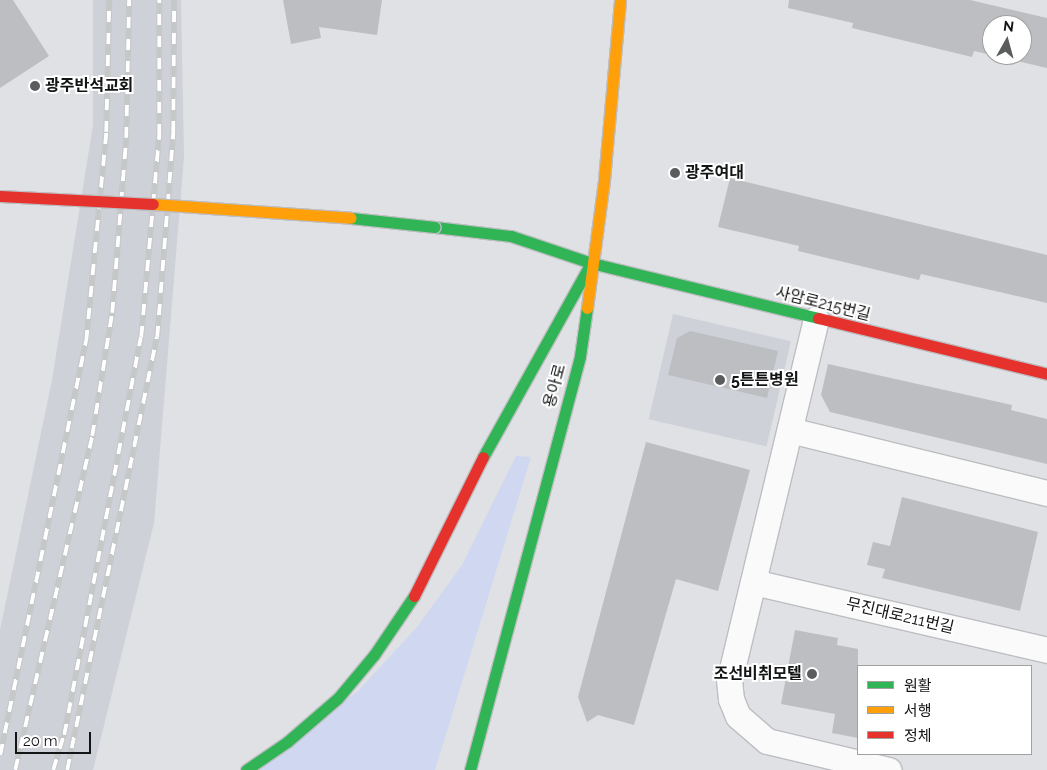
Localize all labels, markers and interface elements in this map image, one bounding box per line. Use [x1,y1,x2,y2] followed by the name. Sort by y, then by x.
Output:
[982,15,1032,65] north arrow
[1002,18,1015,35] text: N
[45,76,133,96] place label: 광주반석교회
[29,80,41,92] marker: 광주반석교회
[685,163,744,183] place label: 광주여대
[669,167,681,179] marker: 광주여대
[773,283,873,325] street label: 사암로215번길
[540,362,570,410] street label: 용아로
[731,370,799,390] place label: 5튼튼병원
[713,373,727,387] marker: 5튼튼병원
[844,594,956,638] street label: 무진대로211번길
[714,664,802,684] place label: 조선비취모텔
[857,665,1032,755] legend
[806,668,818,680] marker: 조선비취모텔
[904,677,932,695] text: 원활
[904,702,932,720] text: 서행
[18,722,94,754] scale bar
[904,727,932,745] text: 정체
[23,732,58,750] text: 20 m

